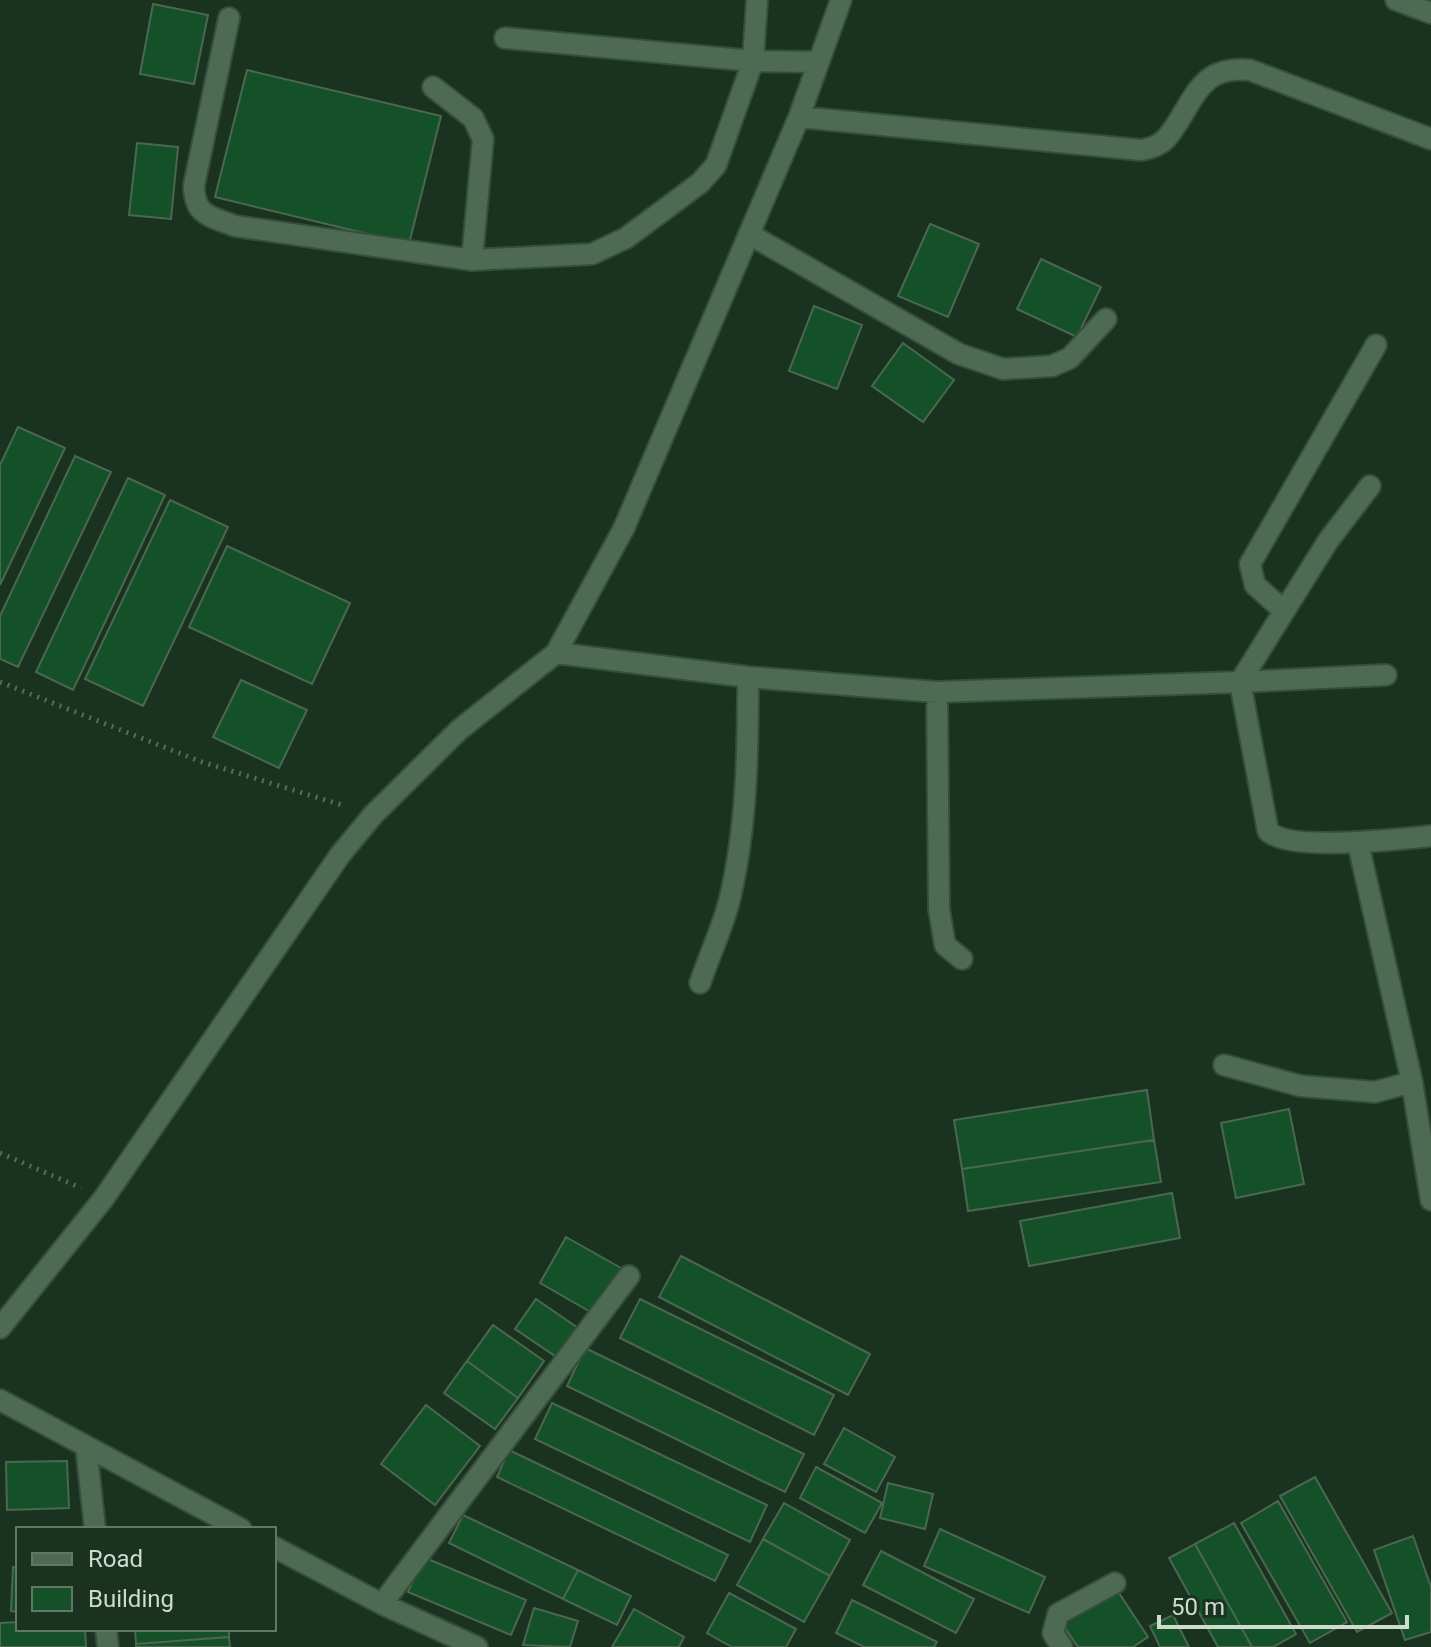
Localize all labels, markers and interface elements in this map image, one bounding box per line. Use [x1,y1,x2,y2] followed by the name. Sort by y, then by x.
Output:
[16,1527,276,1631] legend
[88,1545,143,1573] text: Road
[1159,1579,1407,1629] scale bar
[88,1585,174,1613] text: Building
[1171,1593,1225,1621] text: 50 m

